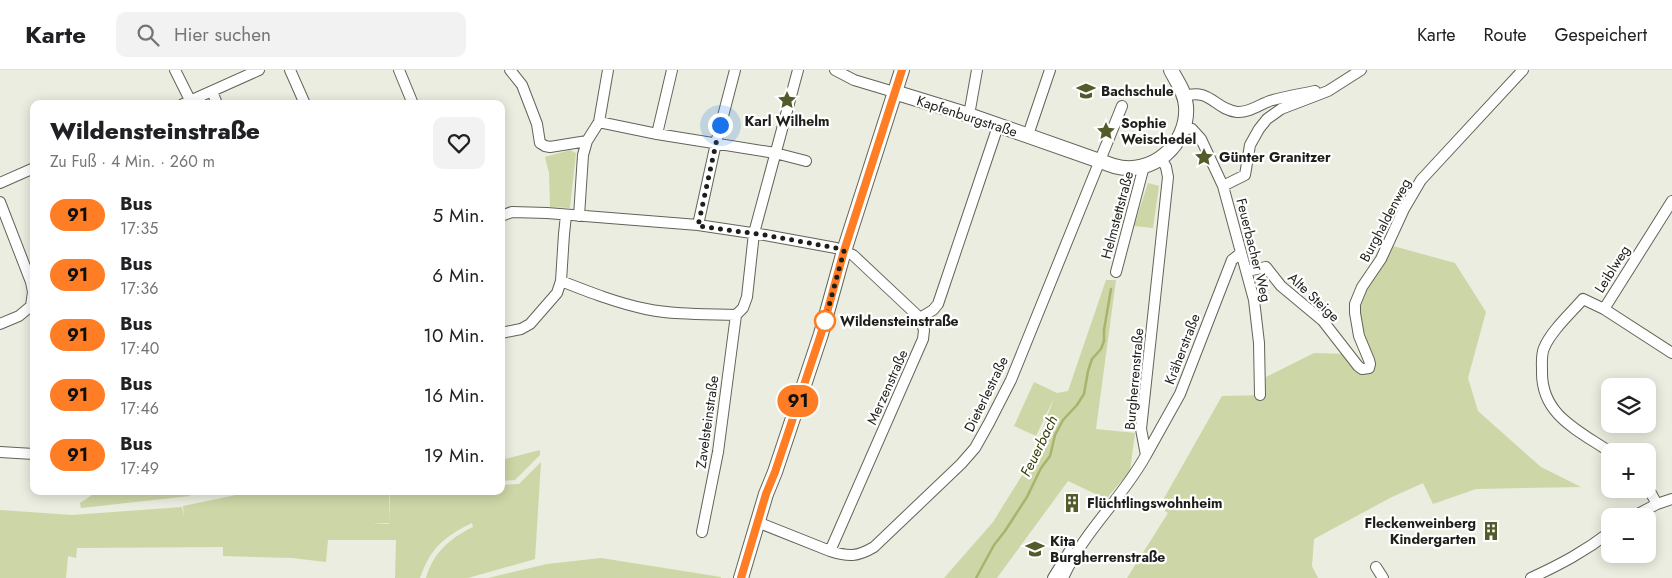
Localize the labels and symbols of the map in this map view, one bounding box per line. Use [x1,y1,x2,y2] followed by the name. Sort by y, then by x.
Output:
[1075,80,1097,102] school or university icon: Bachschule
[1101,81,1174,101] place label: Bachschule
[776,89,798,111] place icon: Karl Wilhelm
[914,90,1020,142] street label: Kapfenburgstraße
[745,111,829,131] place label: Karl Wilhelm
[708,113,733,138] your location
[1121,113,1196,149] place label: Sophie Weischedel
[1095,120,1117,142] place icon: Sophie Weischedel
[1193,146,1215,168] place icon: Günter Granitzer
[1219,147,1331,167] place label: Günter Granitzer
[1096,169,1138,261] street label: Helmstettstraße
[1355,175,1415,265] street label: Burghaldenweg
[1231,196,1277,304] street label: Feuerbacher Weg
[1590,241,1634,297] street label: Leiblweg
[1284,268,1344,326] street label: Alte Steige
[814,310,836,332] marker: Wildensteinstraße
[840,311,959,331] place label: Wildensteinstraße
[1159,311,1205,387] street label: Kräherstraße
[1120,327,1148,431] street label: Burgherrenstraße
[862,346,912,428] street label: Merzenstraße
[959,353,1013,435] street label: Dieterlestraße
[691,374,723,470] street label: Zavelsteinstraße
[776,385,820,417] line badge: 91
[1015,412,1063,480] water label: Feuerbach
[1061,492,1083,514] building icon: Flüchtlingswohnheim
[1087,493,1223,513] place label: Flüchtlingswohnheim
[1365,513,1476,549] place label: Fleckenweinberg Kindergarten
[1480,520,1502,542] building icon: Fleckenweinberg Kindergarten
[1050,531,1165,567] place label: Kita Burgherrenstraße
[1024,538,1046,560] school or university icon: Kita Burgherrenstraße

